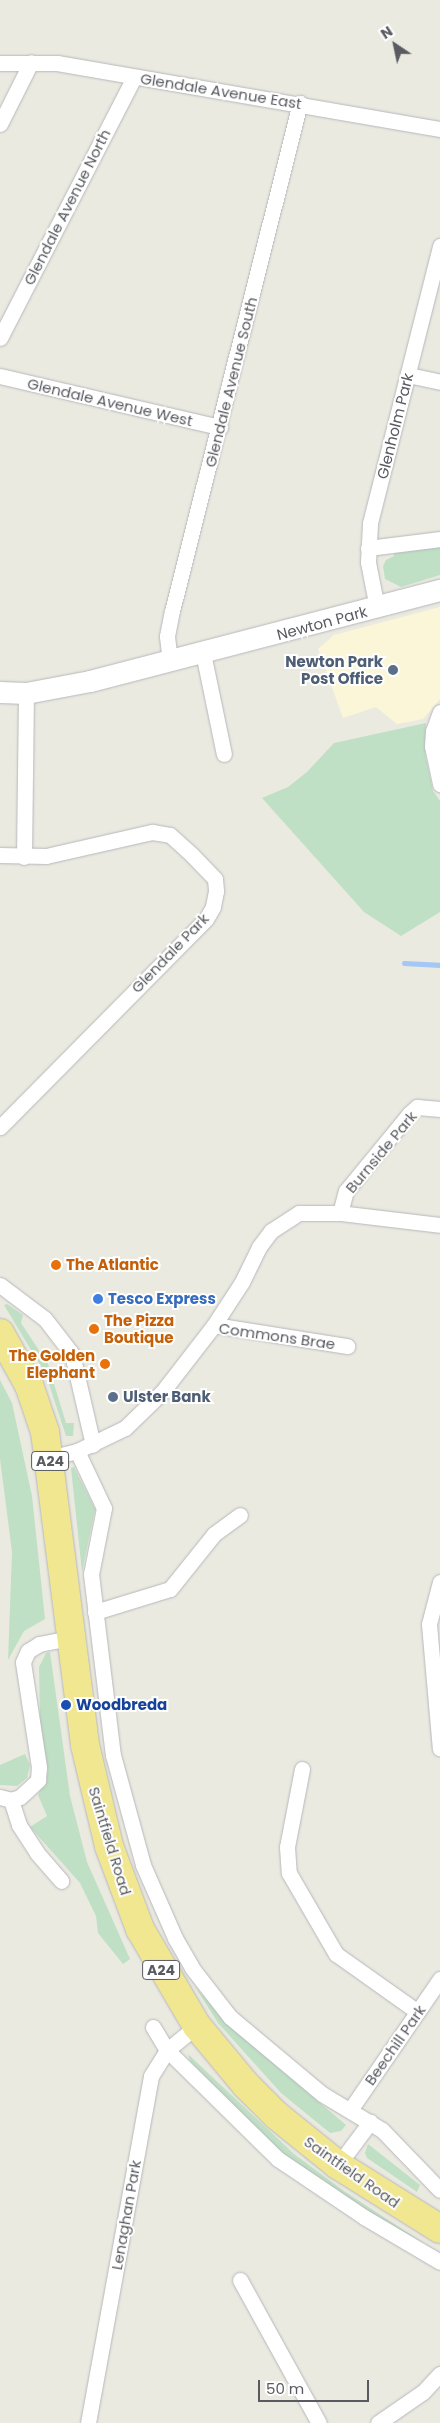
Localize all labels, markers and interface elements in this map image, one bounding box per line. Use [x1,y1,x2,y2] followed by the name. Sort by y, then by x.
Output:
[370,20,420,70] north arrow
[377,21,397,44] text: N
[139,69,303,113] street label: Glendale Avenue East
[20,126,114,288] street label: Glendale Avenue North
[201,295,261,469] street label: Glendale Avenue South
[373,371,417,481] street label: Glenholm Park
[26,374,194,430] street label: Glendale Avenue West
[275,602,369,644] street label: Newton Park
[285,652,383,687] place label: Newton Park Post Office
[387,664,399,676] marker: Newton Park Post Office
[128,909,212,997] street label: Glendale Park
[342,1107,420,1197] street label: Burnside Park
[66,1256,159,1274] place label: The Atlantic
[50,1259,62,1271] marker: The Atlantic
[108,1290,216,1308] place label: Tesco Express
[92,1293,104,1305] marker: Tesco Express
[104,1311,174,1346] place label: The Pizza Boutique
[218,1319,336,1353] street label: Commons Brae
[88,1323,100,1335] marker: The Pizza Boutique
[9,1346,95,1381] place label: The Golden Elephant
[99,1358,111,1370] marker: The Golden Elephant
[123,1388,211,1406] place label: Ulster Bank
[107,1391,119,1403] marker: Ulster Bank
[30,1450,70,1472] road number: A24
[76,1696,167,1714] place label: Woodbreda
[60,1699,72,1711] marker: Woodbreda
[85,1785,135,1897] street label: Saintfield Road
[141,1958,181,1982] road number: A24
[361,2001,429,2089] street label: Beechill Park
[301,2132,403,2212] street label: Saintfield Road
[107,2159,145,2271] street label: Lenaghan Park
[260,2370,371,2402] scale bar
[266,2378,304,2399] text: 50 m

